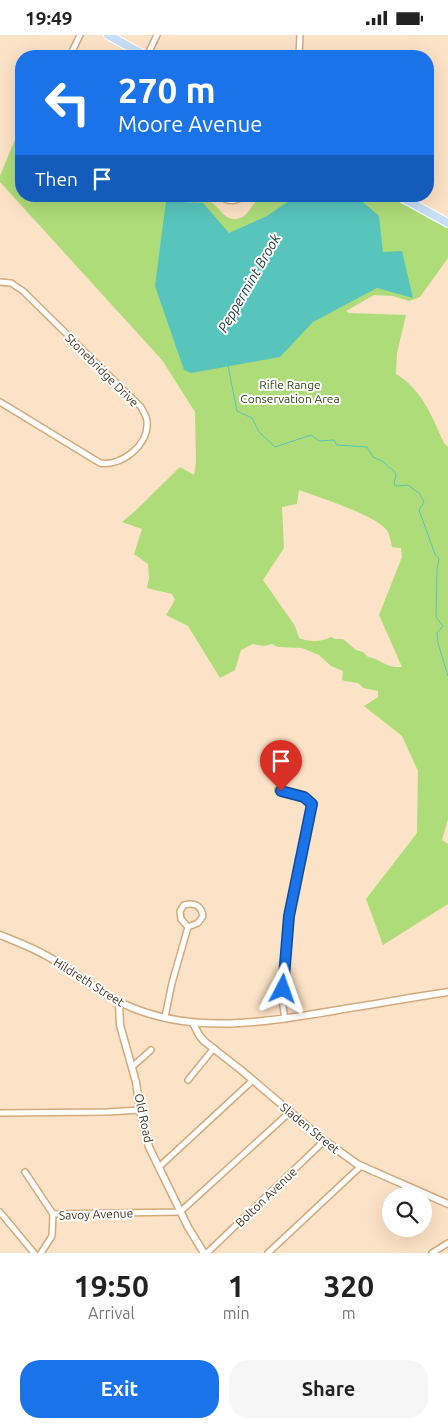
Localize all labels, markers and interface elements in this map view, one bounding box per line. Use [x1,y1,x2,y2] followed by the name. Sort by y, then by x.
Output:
[25,7,73,29] text: 19:49
[35,70,100,135] icon: left
[118,70,216,110] text: 270 m
[118,111,262,136] text: Moore Avenue
[88,165,116,193] icon: arrive
[35,168,78,190] text: Then
[214,230,284,335] water label: Peppermint Brook
[63,331,141,409] street label: Stonebridge Drive
[240,378,340,405] park label: Rifle Range Conservation Area
[260,740,302,791] pin
[267,747,295,775] icon: arrive
[51,955,127,1009] street label: Hildreth Street
[256,962,308,1014] position arrow
[132,1092,156,1144] street label: Old Road
[278,1100,342,1156] street label: Sladen Street
[233,1165,299,1229] street label: Bolton Avenue
[382,1187,432,1237] map controls
[382,1187,432,1237] button: search
[59,1206,133,1222] street label: Savoy Avenue
[74,1269,149,1303] text: 19:50
[228,1269,245,1303] text: 1
[323,1269,374,1303] text: 320
[88,1304,135,1322] text: Arrival
[223,1304,250,1322] text: min
[342,1304,356,1322] text: m
[20,1360,219,1418] button: Exit
[229,1360,428,1418] button: Share

